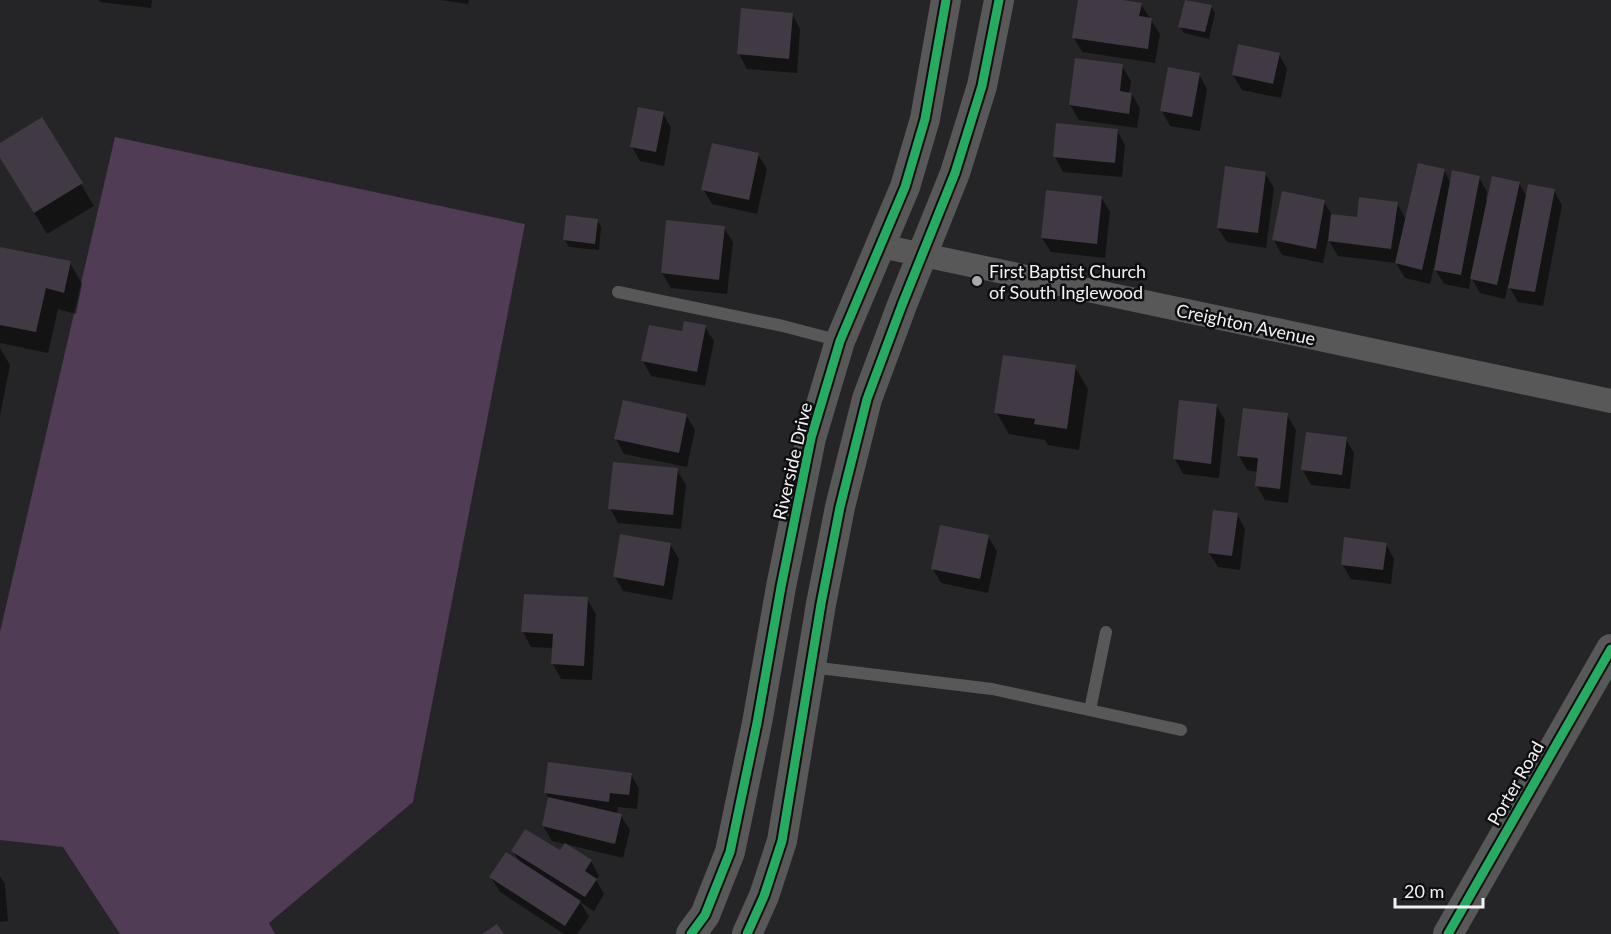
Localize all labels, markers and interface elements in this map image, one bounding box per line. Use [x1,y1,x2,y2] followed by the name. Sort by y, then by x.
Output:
[989,260,1146,303] place label: First Baptist Church of South Inglewood
[970,274,984,288] marker: First Baptist Church of South Inglewood
[1175,299,1317,349] street label: Creighton Avenue
[768,400,816,522] street label: Riverside Drive
[1482,737,1548,829] street label: Porter Road
[1395,871,1484,909] scale bar
[1404,880,1444,902] text: 20 m

